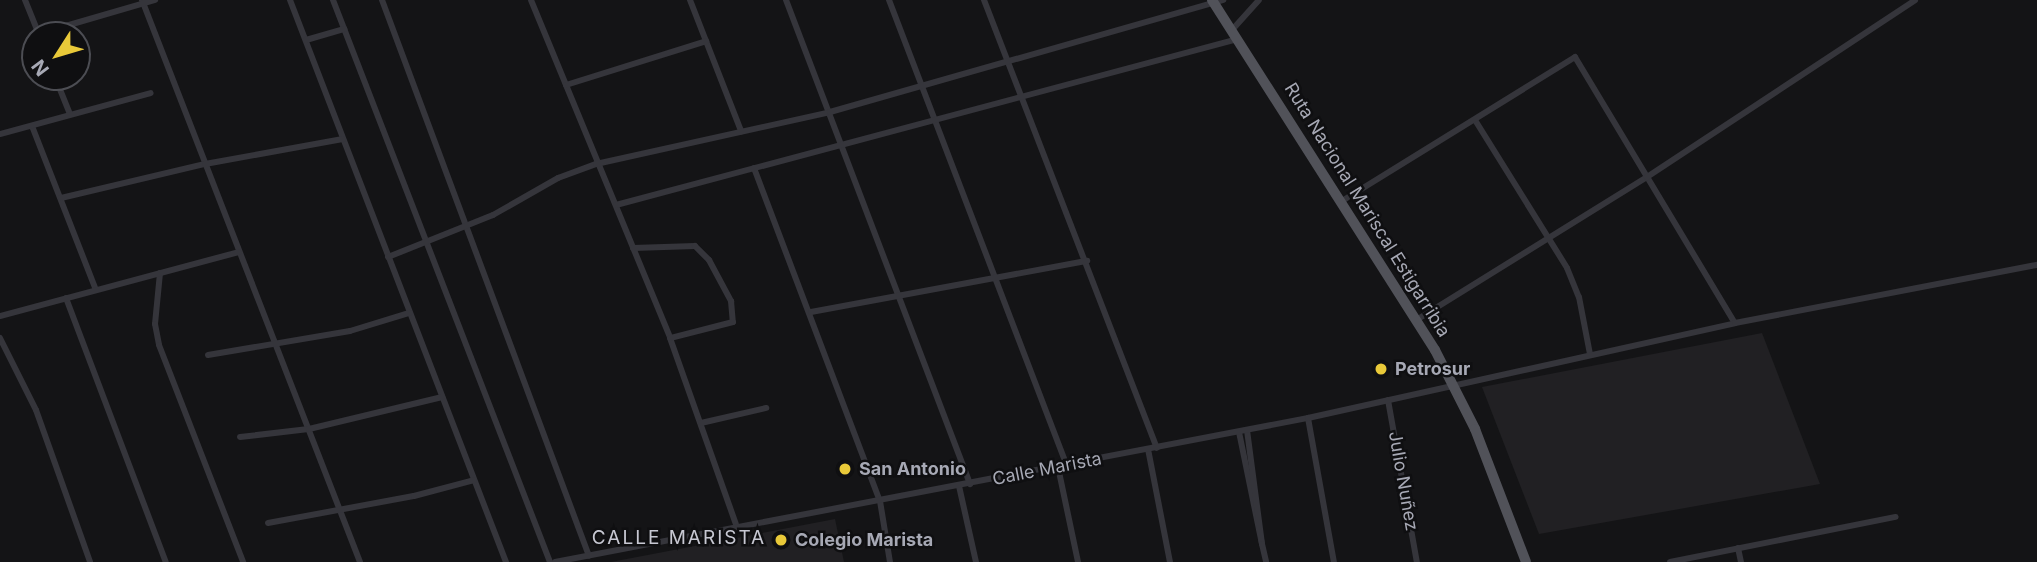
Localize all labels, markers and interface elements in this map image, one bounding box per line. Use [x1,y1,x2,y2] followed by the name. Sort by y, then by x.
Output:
[21,21,91,91] north arrow
[27,55,54,80] text: N
[1280,79,1454,341] street label: Ruta Nacional Mariscal Estigarribia
[1395,358,1470,380] place label: Petrosur
[1373,361,1389,377] marker: Petrosur
[1384,430,1422,532] street label: Julio Nuñez
[991,448,1103,490] street label: Calle Marista
[859,458,966,480] place label: San Antonio
[837,461,853,477] marker: San Antonio
[593,527,765,549] district label: CALLE MARISTA
[795,529,933,551] place label: Colegio Marista
[773,532,789,548] marker: Colegio Marista

